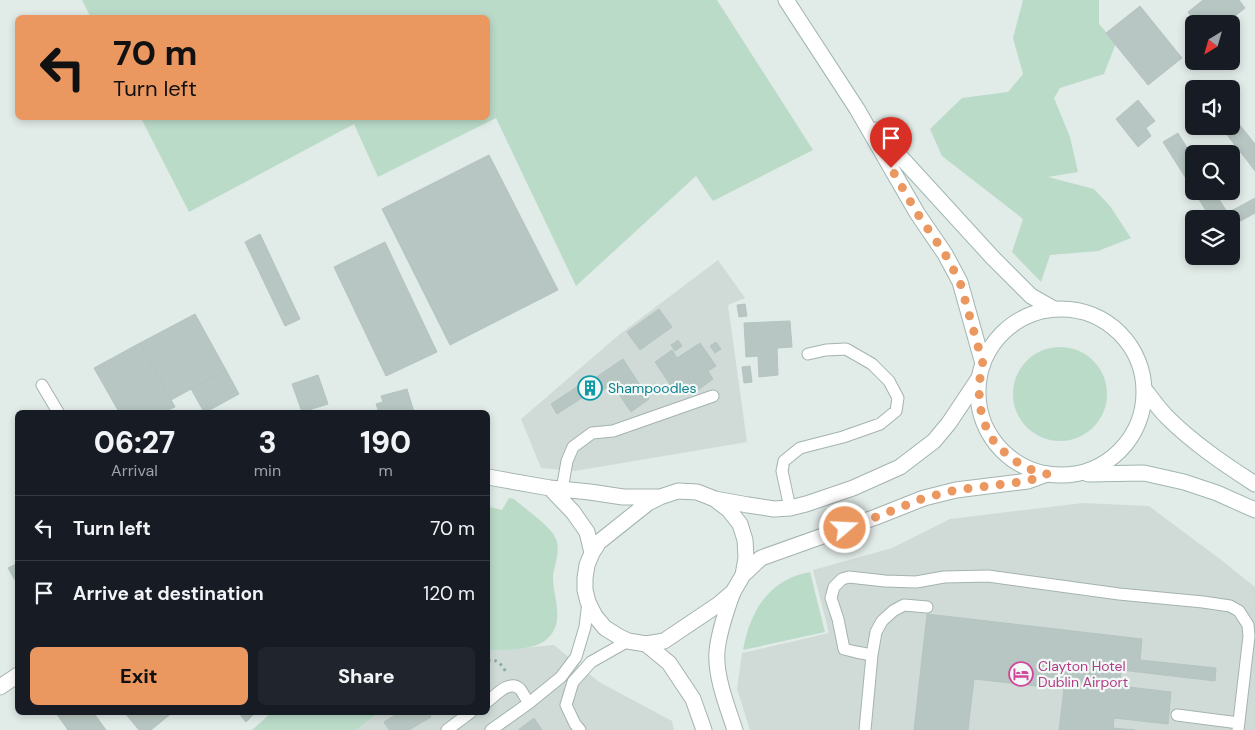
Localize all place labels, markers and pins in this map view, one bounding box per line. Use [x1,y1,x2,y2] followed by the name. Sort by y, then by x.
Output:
[870,117,912,168] pin
[577,375,603,401] building icon: Shampoodles
[608,379,697,397] place label: Shampoodles
[1038,657,1128,691] place label: Clayton Hotel Dublin Airport
[1008,661,1034,687] hotel icon: Clayton Hotel Dublin Airport

